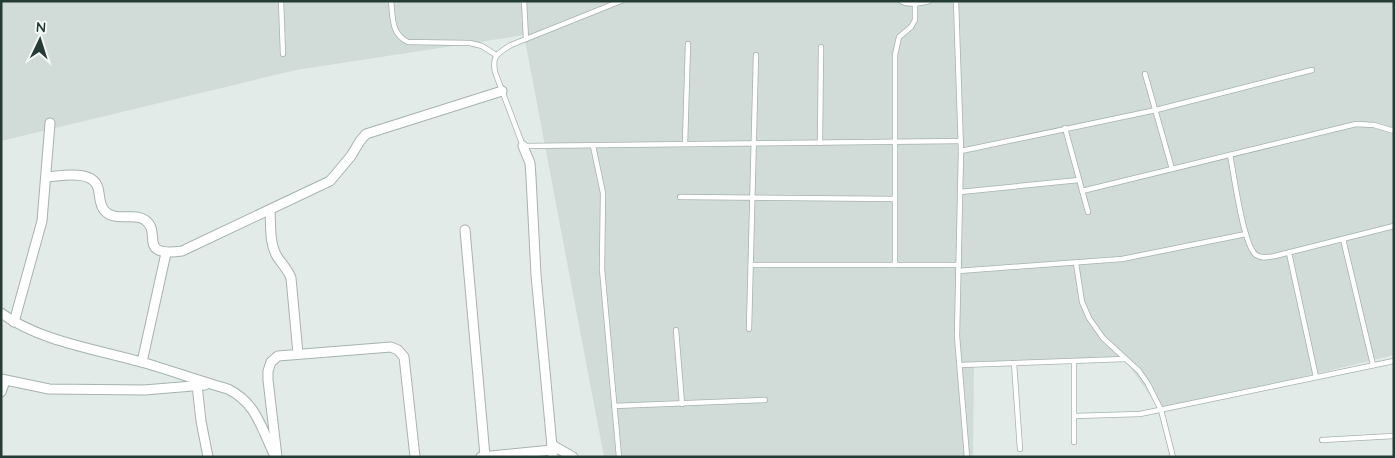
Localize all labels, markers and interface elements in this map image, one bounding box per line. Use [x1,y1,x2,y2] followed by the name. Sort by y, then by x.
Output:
[15,15,65,65] north arrow
[35,18,47,36] text: N

